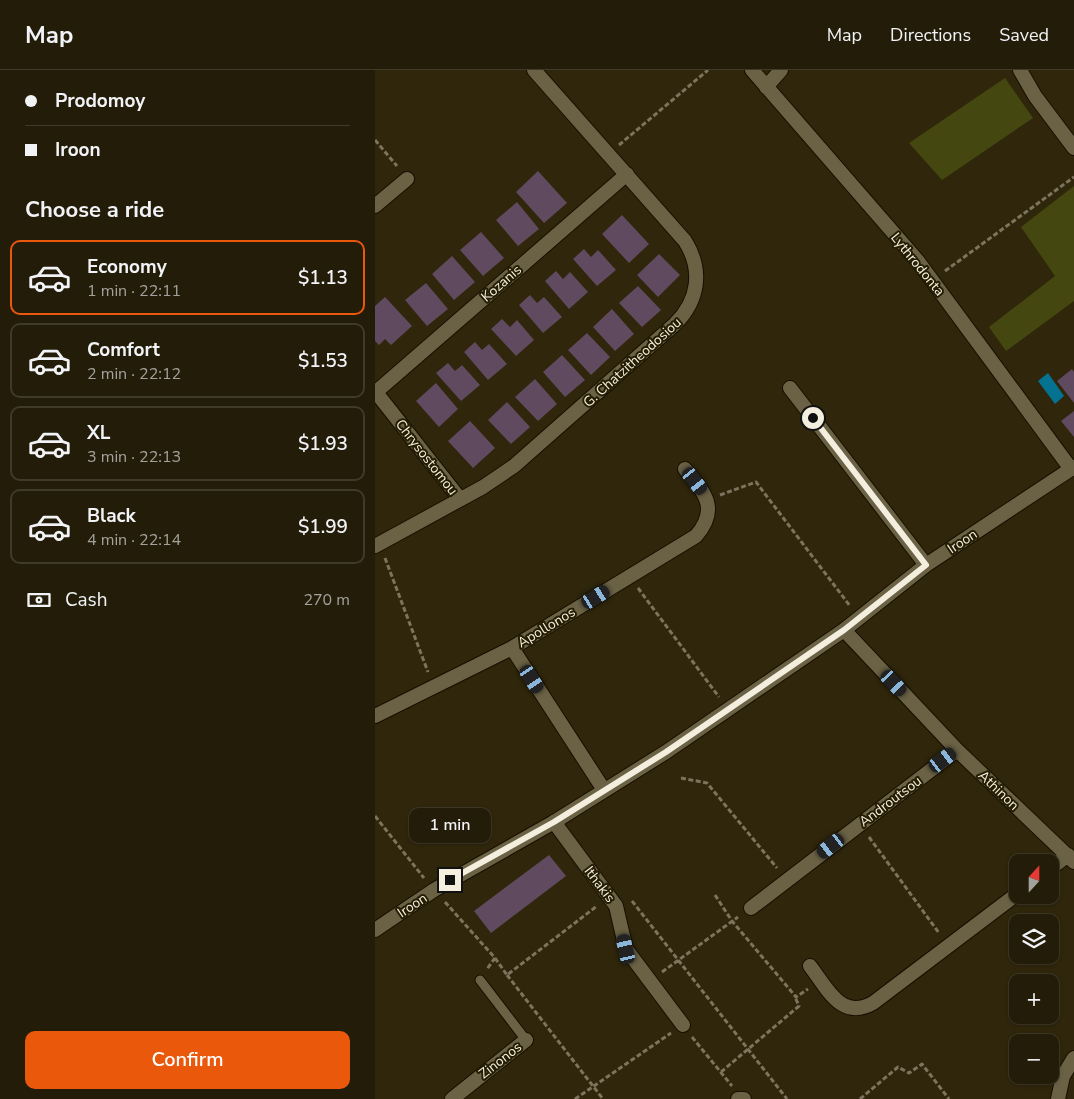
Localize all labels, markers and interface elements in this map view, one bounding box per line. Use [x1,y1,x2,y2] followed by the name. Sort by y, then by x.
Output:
[25,19,73,51] text: Map
[827,23,862,47] text: Map
[890,23,971,47] text: Directions
[999,23,1049,47] text: Saved
[55,88,145,114] text: Prodomoy
[55,137,101,163] text: Iroon
[25,195,164,225] text: Choose a ride
[886,229,949,300] street label: Lythrodonta
[87,254,167,280] text: Economy
[27,255,72,300] icon: car
[477,260,526,306] street label: Kozanis
[298,265,348,291] text: $1.13
[87,280,181,302] text: 1 min · 22:11
[579,313,686,412] street label: G. Chatzitheodosiou
[87,337,160,363] text: Comfort
[27,338,72,383] icon: car
[298,348,348,374] text: $1.53
[87,363,181,385] text: 2 min · 22:12
[802,407,824,429] route start
[391,415,462,499] street label: Chrysostomou
[87,420,110,446] text: XL
[27,421,72,466] icon: car
[298,431,348,457] text: $1.93
[87,446,181,468] text: 3 min · 22:13
[679,465,710,497] car
[87,503,136,529] text: Black
[27,504,72,549] icon: car
[298,514,348,540] text: $1.99
[944,525,981,558] street label: Iroon
[87,529,181,551] text: 4 min · 22:14
[579,583,612,611] car
[25,586,53,614] icon: cash
[65,587,107,613] text: Cash
[303,589,350,611] text: 270 m
[514,603,579,652] street label: Apollonos
[517,662,546,696] car
[878,667,909,699] car
[926,745,959,775] car
[974,766,1023,815] street label: Athinon
[855,771,926,831] street label: Androutsou
[409,808,491,842] callout: 1 min
[430,814,470,836] text: 1 min
[814,831,847,861] car
[1009,854,1059,904] north arrow
[1009,854,1059,1084] map controls
[580,862,620,907] street label: Ithakis
[439,869,461,891] route end
[394,889,431,922] street label: Iroon
[1009,914,1059,964] button: layers
[615,933,636,965] car
[1009,974,1059,1024] button: +
[25,1031,350,1089] button: Confirm
[1009,1034,1059,1084] button: −
[475,1037,526,1083] street label: Zinonos

